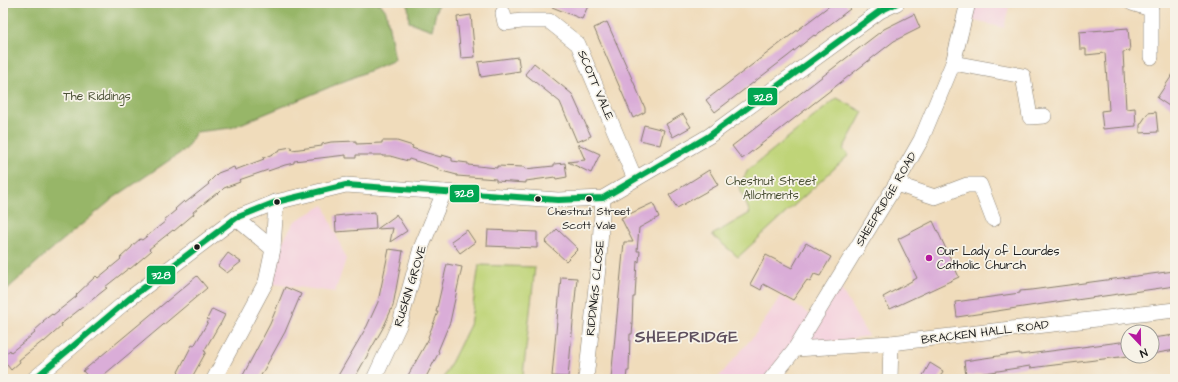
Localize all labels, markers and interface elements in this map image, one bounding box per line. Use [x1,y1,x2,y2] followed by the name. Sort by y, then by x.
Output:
[573,48,618,123] street label: SCOTT VALE
[747,87,778,106] line badge: 328
[63,88,131,106] park label: The Riddings
[752,90,773,105] text: 328
[852,149,921,250] street label: SHEEPRIDGE ROAD
[726,173,816,204] park label: Chestnut Street Allotments
[449,184,480,203] line badge: 328
[453,186,474,201] text: 328
[533,194,543,204] unlabelled marker
[584,194,594,204] marker: Chestnut Street Scott Vale
[272,197,282,207] unlabelled marker
[547,204,631,233] place label: Chestnut Street Scott Vale
[582,240,609,337] street label: RIDDINGS CLOSE
[192,242,202,252] unlabelled marker
[937,243,1060,274] place label: Our Lady of Lourdes Catholic Church
[390,244,431,329] street label: RUSKIN GROVE
[924,253,934,263] marker: Our Lady of Lourdes Catholic Church
[146,265,176,285] line badge: 328
[150,268,171,283] text: 328
[920,316,1050,349] street label: BRACKEN HALL ROAD
[1120,324,1160,364] north arrow
[634,326,739,348] district label: SHEEPRIDGE
[1137,345,1150,361] text: N

